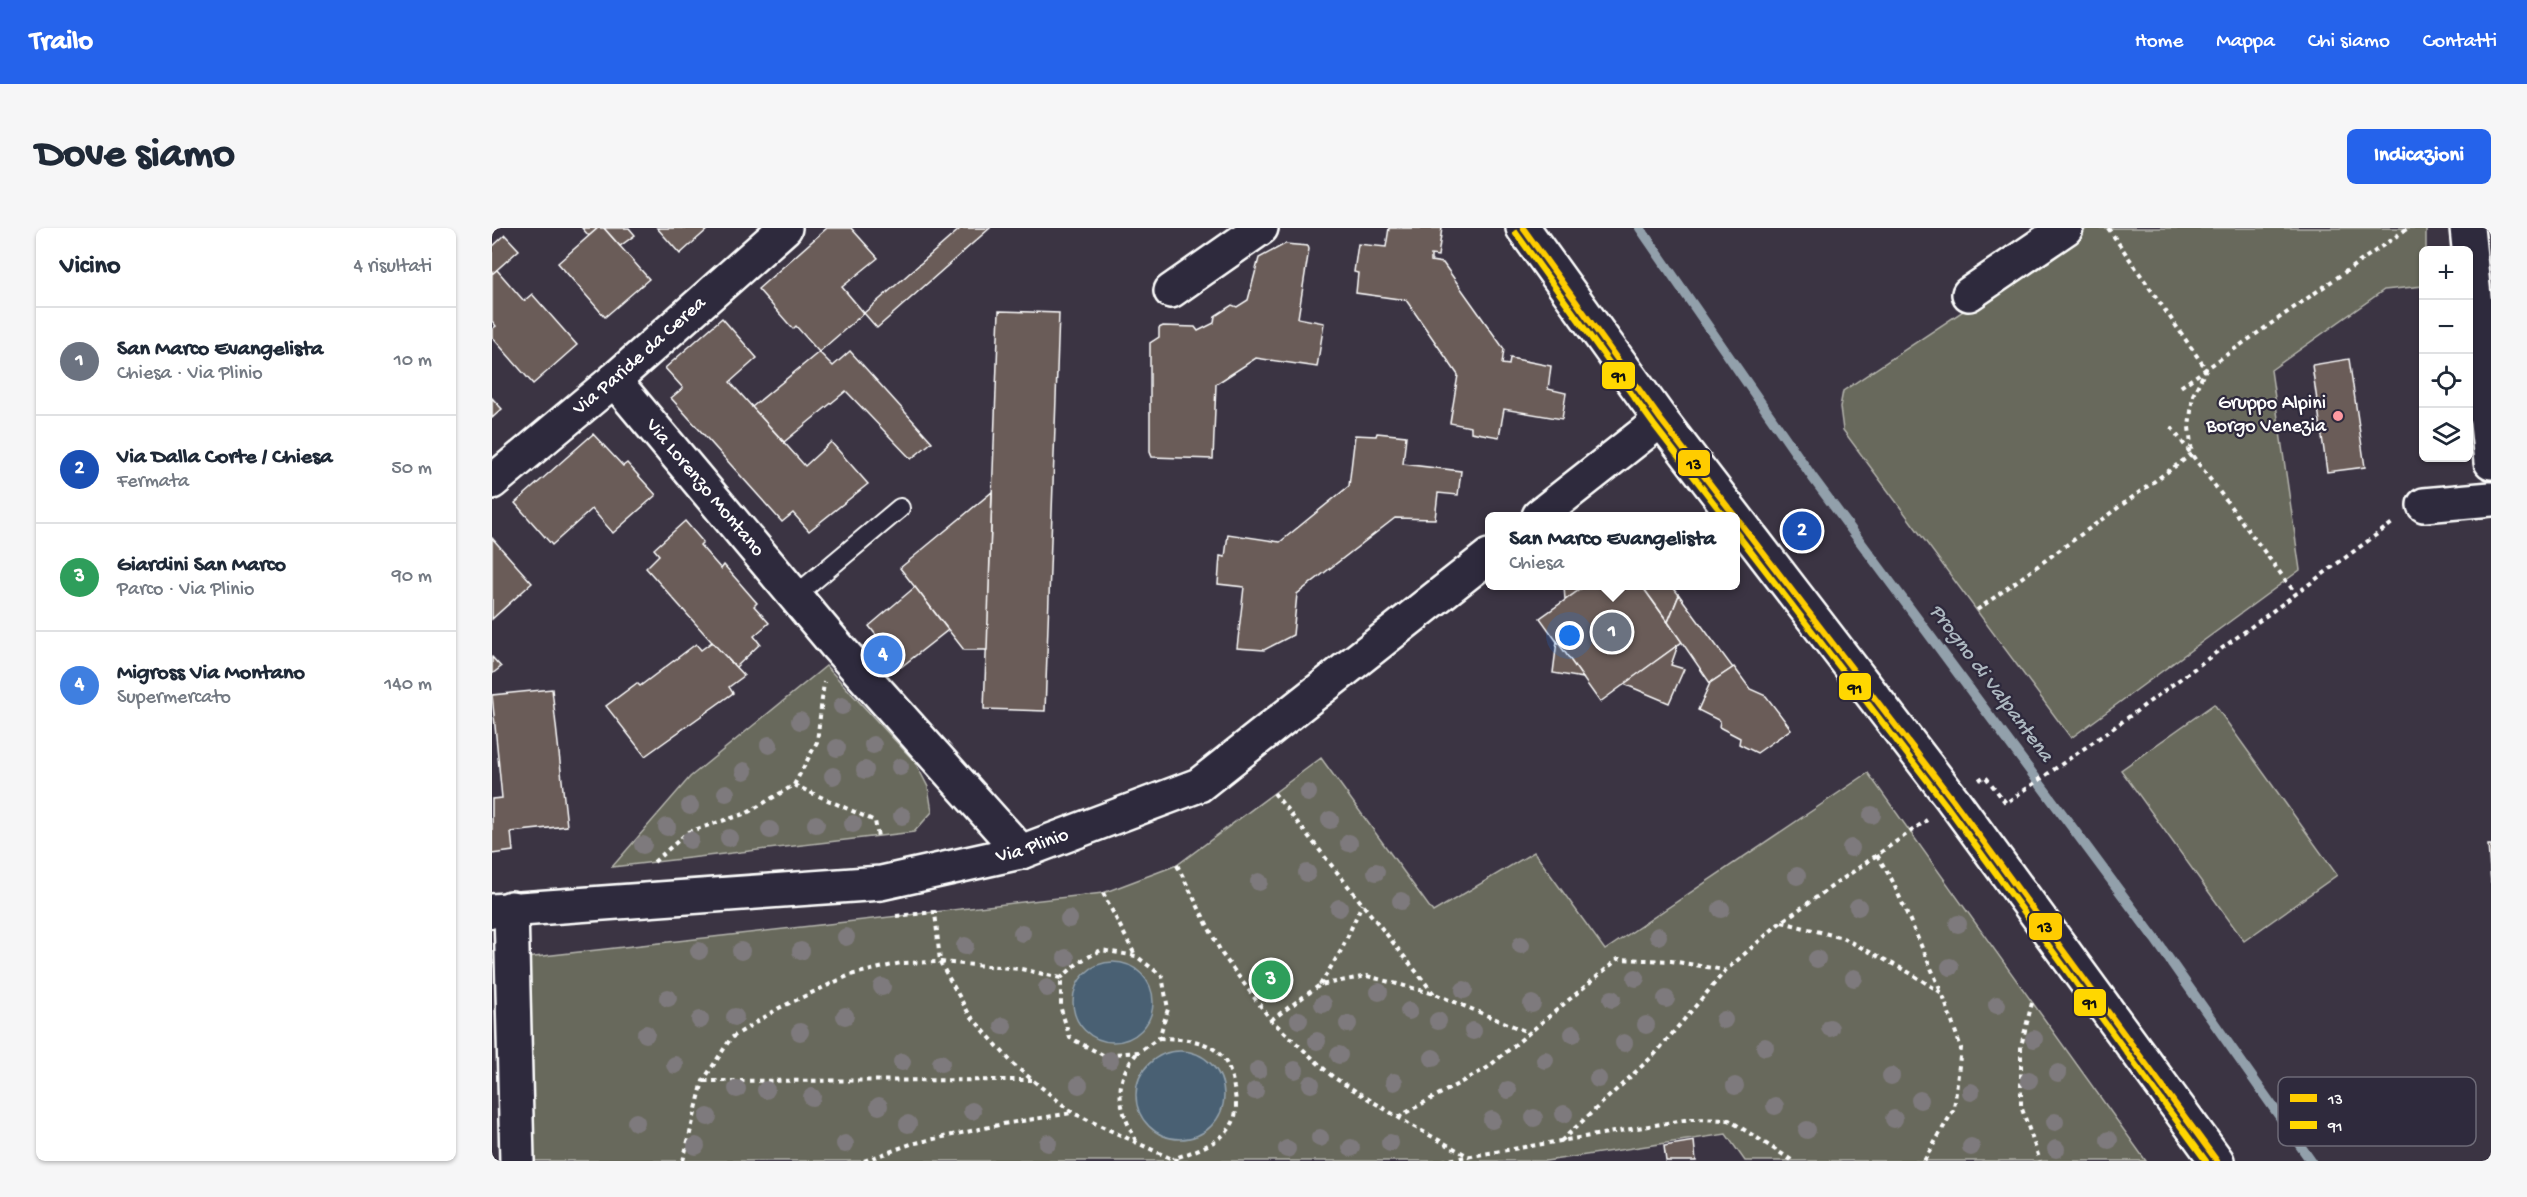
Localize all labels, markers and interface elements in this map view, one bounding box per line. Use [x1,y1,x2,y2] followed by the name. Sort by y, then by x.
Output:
[30,26,93,59] text: Trailo
[2135,30,2183,55] text: Home
[2216,30,2275,55] text: Mappa
[2308,30,2390,55] text: Chi siamo
[2423,30,2497,55] text: Contatti
[2347,129,2491,184] button: Indicazioni
[36,132,235,181] text: Dove siamo
[2419,246,2473,462] map controls
[2419,246,2473,300] button: +
[60,252,120,283] text: Vicino
[353,256,432,279] text: 4 risultati
[568,291,712,421] street label: Via Paride da Cerea
[2419,300,2473,354] button: −
[117,337,323,363] text: San Marco Evangelista
[75,350,84,373] text: 1
[394,350,432,373] text: 10 m
[2419,354,2473,408] button: locate
[1601,361,1636,390] line badge: 91
[117,363,263,386] text: Chiesa · Via Plinio
[1611,369,1626,388] text: 91
[2205,393,2327,439] place label: Gruppo Alpini Borgo Venezia
[2419,408,2473,462] button: layers
[2331,409,2345,423] marker: Gruppo Alpini Borgo Venezia
[640,414,769,562] street label: Via Lorenzo Montano
[117,445,332,471] text: Via Dalla Corte / Chiesa
[1677,449,1711,477] line badge: 13
[1686,457,1701,476] text: 13
[75,458,84,481] text: 2
[391,458,432,481] text: 50 m
[117,471,189,494] text: Fermata
[1782,508,1822,554] pin: 2
[1485,512,1740,590] popup
[1509,527,1716,553] text: San Marco Evangelista
[117,553,286,579] text: Giardini San Marco
[1509,553,1564,576] text: Chiesa
[74,566,85,589] text: 3
[392,566,432,589] text: 90 m
[117,579,254,602] text: Parco · Via Plinio
[1923,600,2058,769] water label: Progno di Valpantena
[1592,610,1632,654] pin: 1
[1555,621,1584,650] your location
[864,632,902,678] pin: 4
[117,661,305,687] text: Migross Via Montano
[1838,672,1872,701] line badge: 91
[75,674,84,697] text: 4
[384,674,432,697] text: 140 m
[1847,681,1862,700] text: 91
[117,687,231,710] text: Supermercato
[993,824,1072,869] street label: Via Plinio
[2028,912,2063,941] line badge: 13
[2037,920,2052,939] text: 13
[1252,958,1290,1002] pin: 3
[2073,988,2107,1017] line badge: 91
[2082,996,2097,1015] text: 91
[2278,1077,2476,1146] legend
[2327,1092,2343,1111] text: 13
[2327,1119,2342,1138] text: 91

